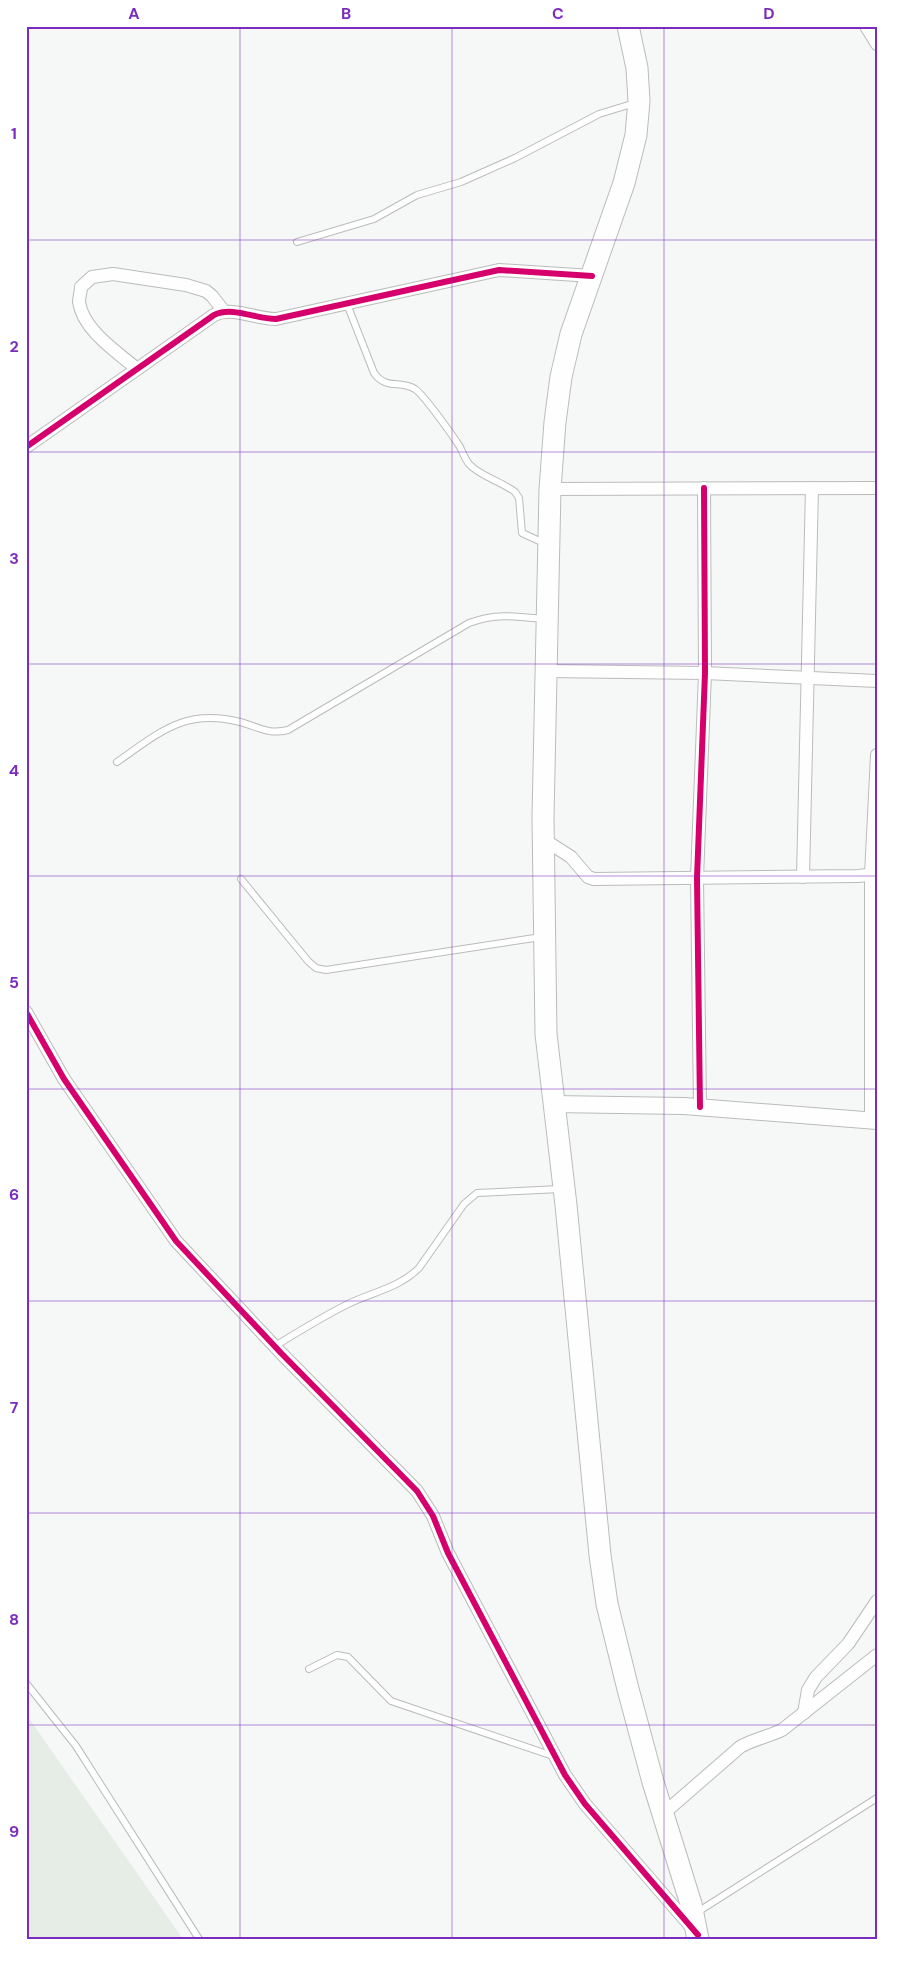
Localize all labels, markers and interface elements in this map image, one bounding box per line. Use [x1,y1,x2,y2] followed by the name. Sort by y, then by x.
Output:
[128,3,140,24] text: A
[341,3,351,24] text: B
[552,3,564,24] text: C
[763,3,775,24] text: D
[11,123,17,144] text: 1
[9,336,19,357] text: 2
[9,548,19,569] text: 3
[9,760,19,781] text: 4
[9,972,19,993] text: 5
[9,1184,19,1205] text: 6
[10,1397,19,1418] text: 7
[9,1609,19,1630] text: 8
[9,1821,19,1842] text: 9

